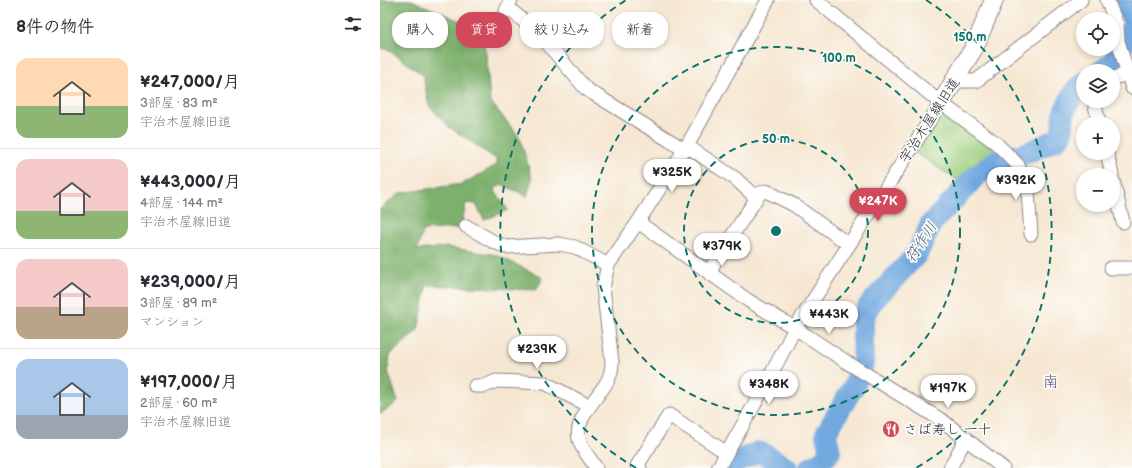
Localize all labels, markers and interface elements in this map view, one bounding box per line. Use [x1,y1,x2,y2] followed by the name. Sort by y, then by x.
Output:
[392,12,448,48] chip: 購入
[456,12,512,48] chip: 賃貸
[520,12,604,48] chip: 絞り込み
[612,12,668,48] chip: 新着
[1076,12,1120,212] map controls
[1076,12,1120,56] button: locate
[342,13,364,35] icon: filters
[16,17,94,37] text: 8件の物件
[954,30,986,45] text: 150 m
[822,51,856,66] text: 100 m
[1076,64,1120,108] button: layers
[140,72,240,92] text: ¥247,000/月
[48,74,96,122] icon: home
[896,75,963,166] street label: 宇治木屋線旧道
[140,95,218,111] text: 3部屋 · 83 m²
[140,114,231,130] text: 宇治木屋線旧道
[1076,116,1120,160] button: +
[762,132,790,147] text: 50 m
[644,159,700,193] pin: ¥325K
[652,164,692,180] text: ¥325K
[988,167,1044,201] pin: ¥392K
[1076,168,1120,212] button: −
[140,172,241,192] text: ¥443,000/月
[996,172,1036,188] text: ¥392K
[48,175,96,223] icon: home
[850,188,906,222] pin: ¥247K
[859,193,897,209] text: ¥247K
[140,195,223,211] text: 4部屋 · 144 m²
[140,214,231,230] text: 宇治木屋線旧道
[901,218,942,266] water label: 符作川
[769,224,783,238] centre of rings
[694,233,750,267] pin: ¥379K
[702,238,742,254] text: ¥379K
[140,272,241,292] text: ¥239,000/月
[48,275,96,323] icon: home
[140,295,217,311] text: 3部屋 · 89 m²
[801,301,857,335] pin: ¥443K
[809,306,849,322] text: ¥443K
[140,314,204,330] text: マンション
[509,336,565,370] pin: ¥239K
[517,341,557,357] text: ¥239K
[741,371,797,405] pin: ¥348K
[140,372,238,392] text: ¥197,000/月
[1043,373,1059,392] district label: 南
[48,375,96,423] icon: home
[920,375,976,409] pin: ¥197K
[749,376,789,392] text: ¥348K
[929,380,967,396] text: ¥197K
[140,395,218,411] text: 2部屋 · 60 m²
[140,414,231,430] text: 宇治木屋線旧道
[881,419,901,439] restaurant icon: さば寿し 一十
[904,421,992,438] place label: さば寿し 一十

